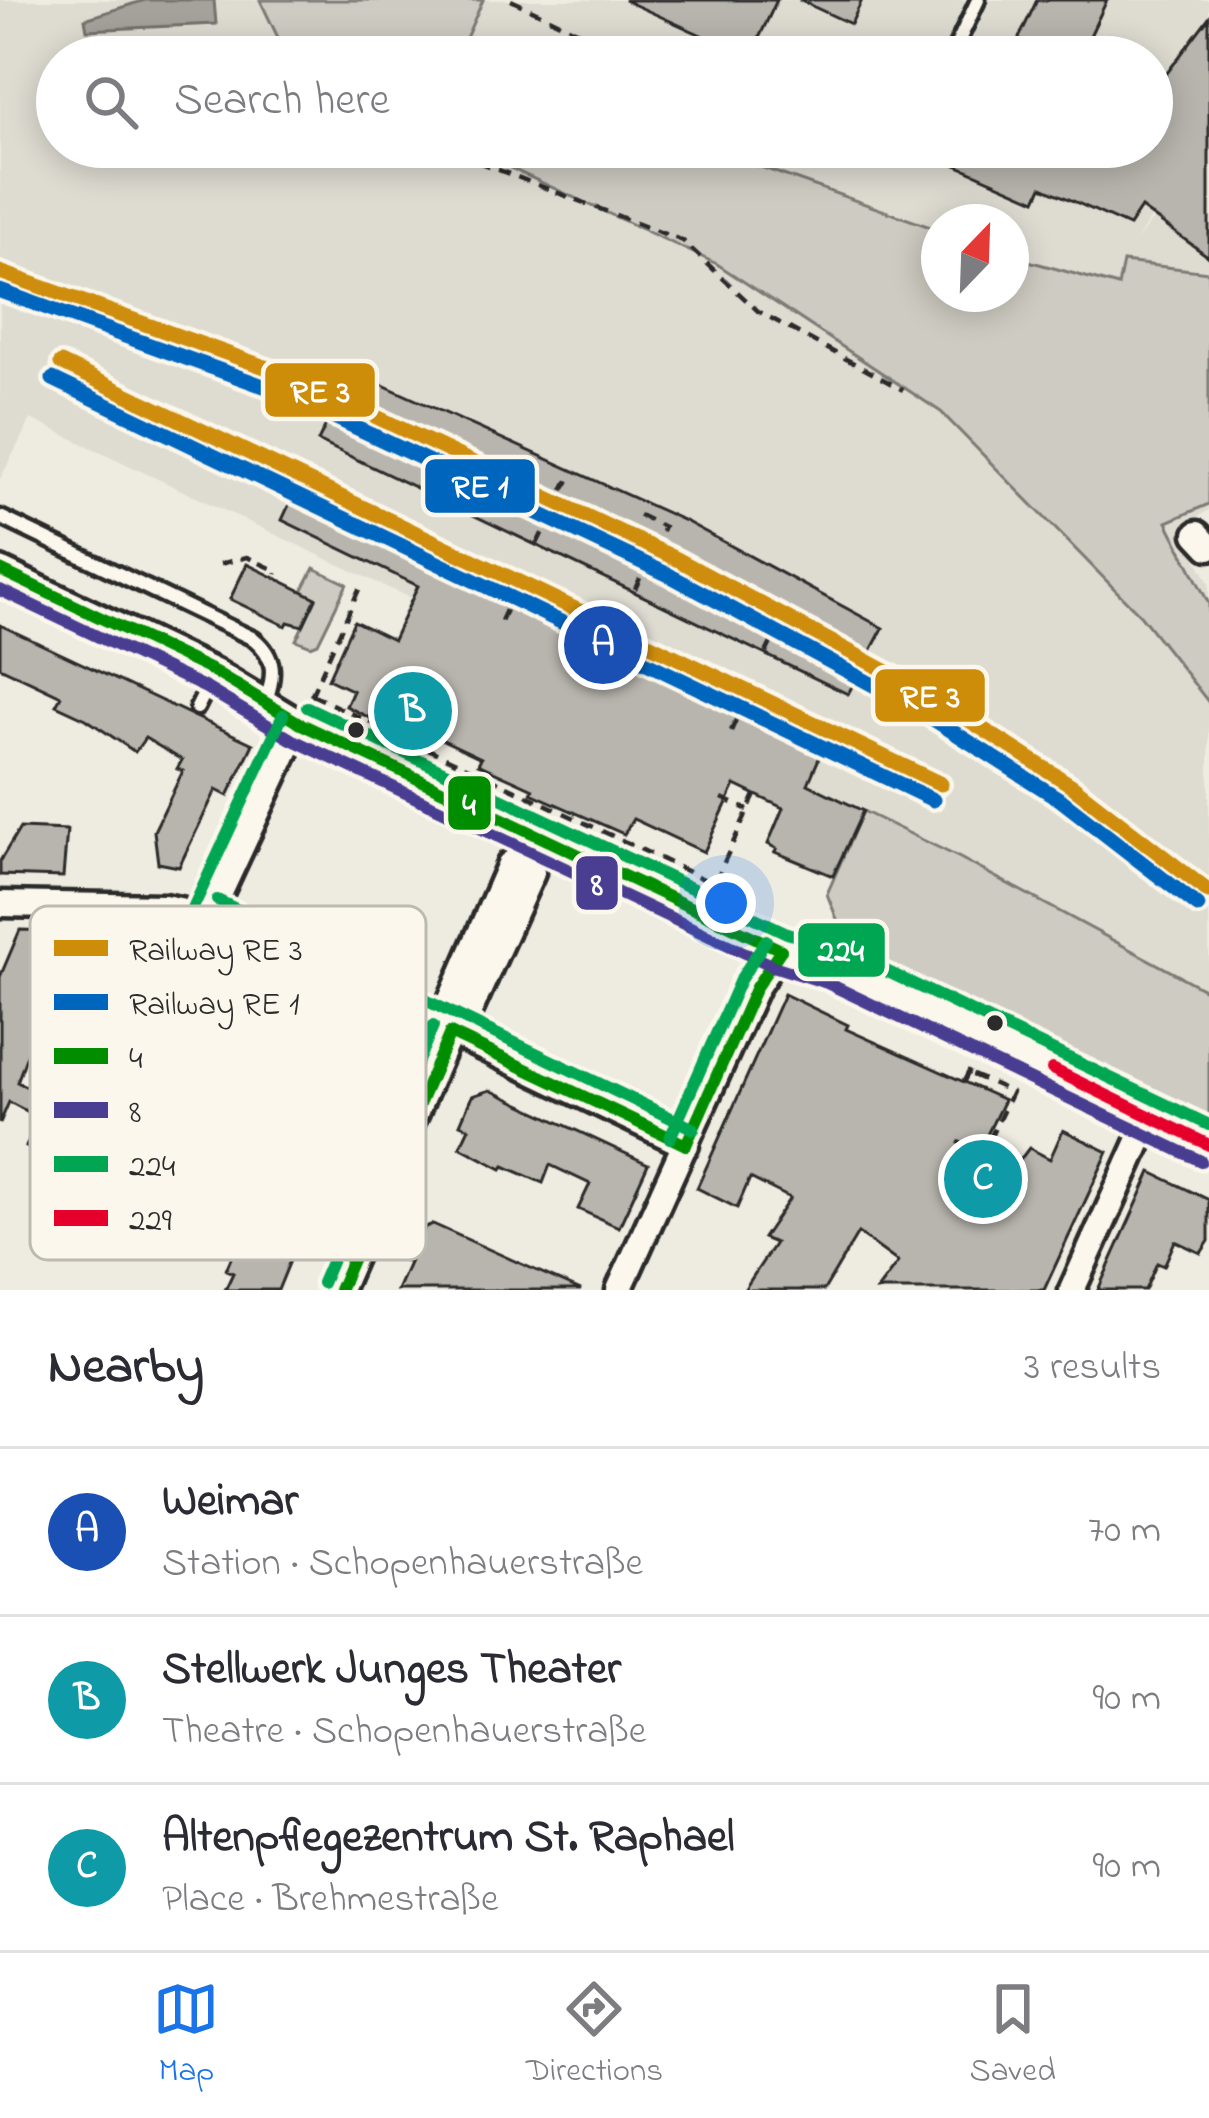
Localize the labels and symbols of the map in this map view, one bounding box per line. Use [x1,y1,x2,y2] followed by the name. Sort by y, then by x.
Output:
[921,204,1029,312] north arrow
[263,361,377,419] line badge: RE 3
[290,370,350,418] text: RE 3
[423,457,537,515] line badge: RE 1
[452,465,509,513] text: RE 1
[564,600,642,690] pin: A
[374,666,452,756] pin: B
[873,667,987,724] line badge: RE 3
[900,675,960,723] text: RE 3
[345,719,367,741] unlabelled marker
[446,774,493,832] line badge: 4
[462,783,476,831] text: 4
[574,854,620,912] line badge: 8
[591,863,604,911] text: 8
[696,873,756,933] your location
[30,906,426,1260] legend
[796,921,887,979] line badge: 224
[129,928,303,976] text: Railway RE 3
[817,929,865,977] text: 224
[129,982,300,1030] text: Railway RE 1
[984,1012,1006,1034] unlabelled marker
[129,1036,143,1084] text: 4
[129,1090,141,1138] text: 8
[944,1134,1022,1224] pin: C
[129,1144,175,1192] text: 224
[129,1198,172,1246] text: 229

